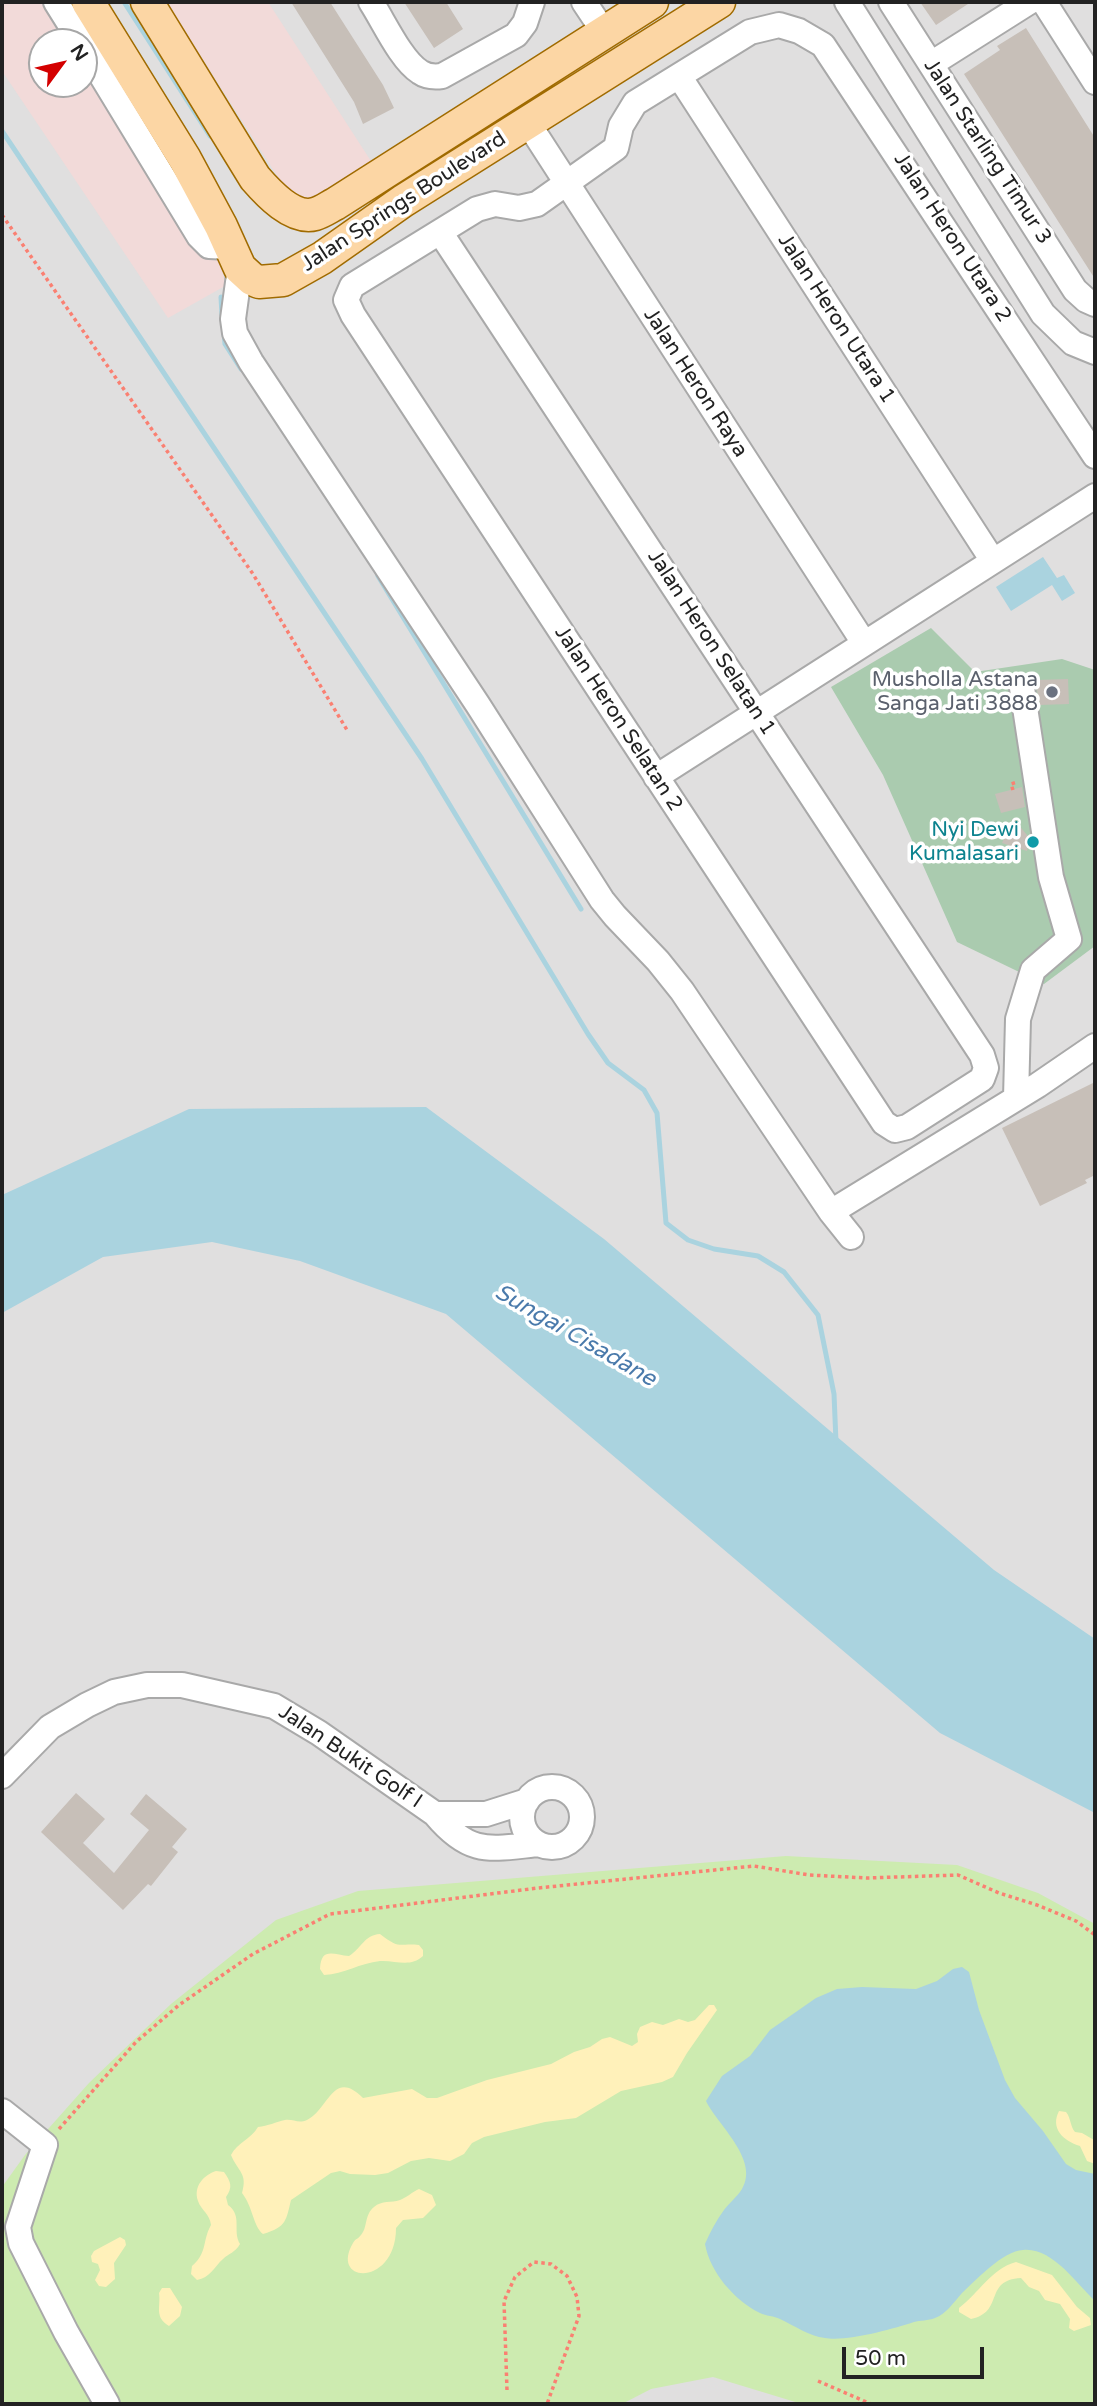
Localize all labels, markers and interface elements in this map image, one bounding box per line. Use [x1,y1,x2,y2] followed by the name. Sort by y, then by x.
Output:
[28,28,98,98] north arrow
[66,40,92,65] text: N
[918,55,1056,249] street label: Jalan Starling Timur 3
[297,126,511,278] street label: Jalan Springs Boulevard
[888,148,1016,328] street label: Jalan Heron Utara 2
[772,229,900,409] street label: Jalan Heron Utara 1
[637,304,753,462] street label: Jalan Heron Raya
[642,546,780,740] street label: Jalan Heron Selatan 1
[549,622,687,816] street label: Jalan Heron Selatan 2
[872,667,1038,717] place label: Musholla Astana Sanga Jati 3888
[1044,684,1060,700] marker: Musholla Astana Sanga Jati 3888
[909,817,1019,867] place label: Nyi Dewi Kumalasari
[1025,834,1041,850] marker: Nyi Dewi Kumalasari
[490,1279,660,1393] water label: Sungai Cisadane
[273,1700,427,1814] street label: Jalan Bukit Golf I
[845,2332,987,2376] scale bar
[855,2346,906,2371] text: 50 m

